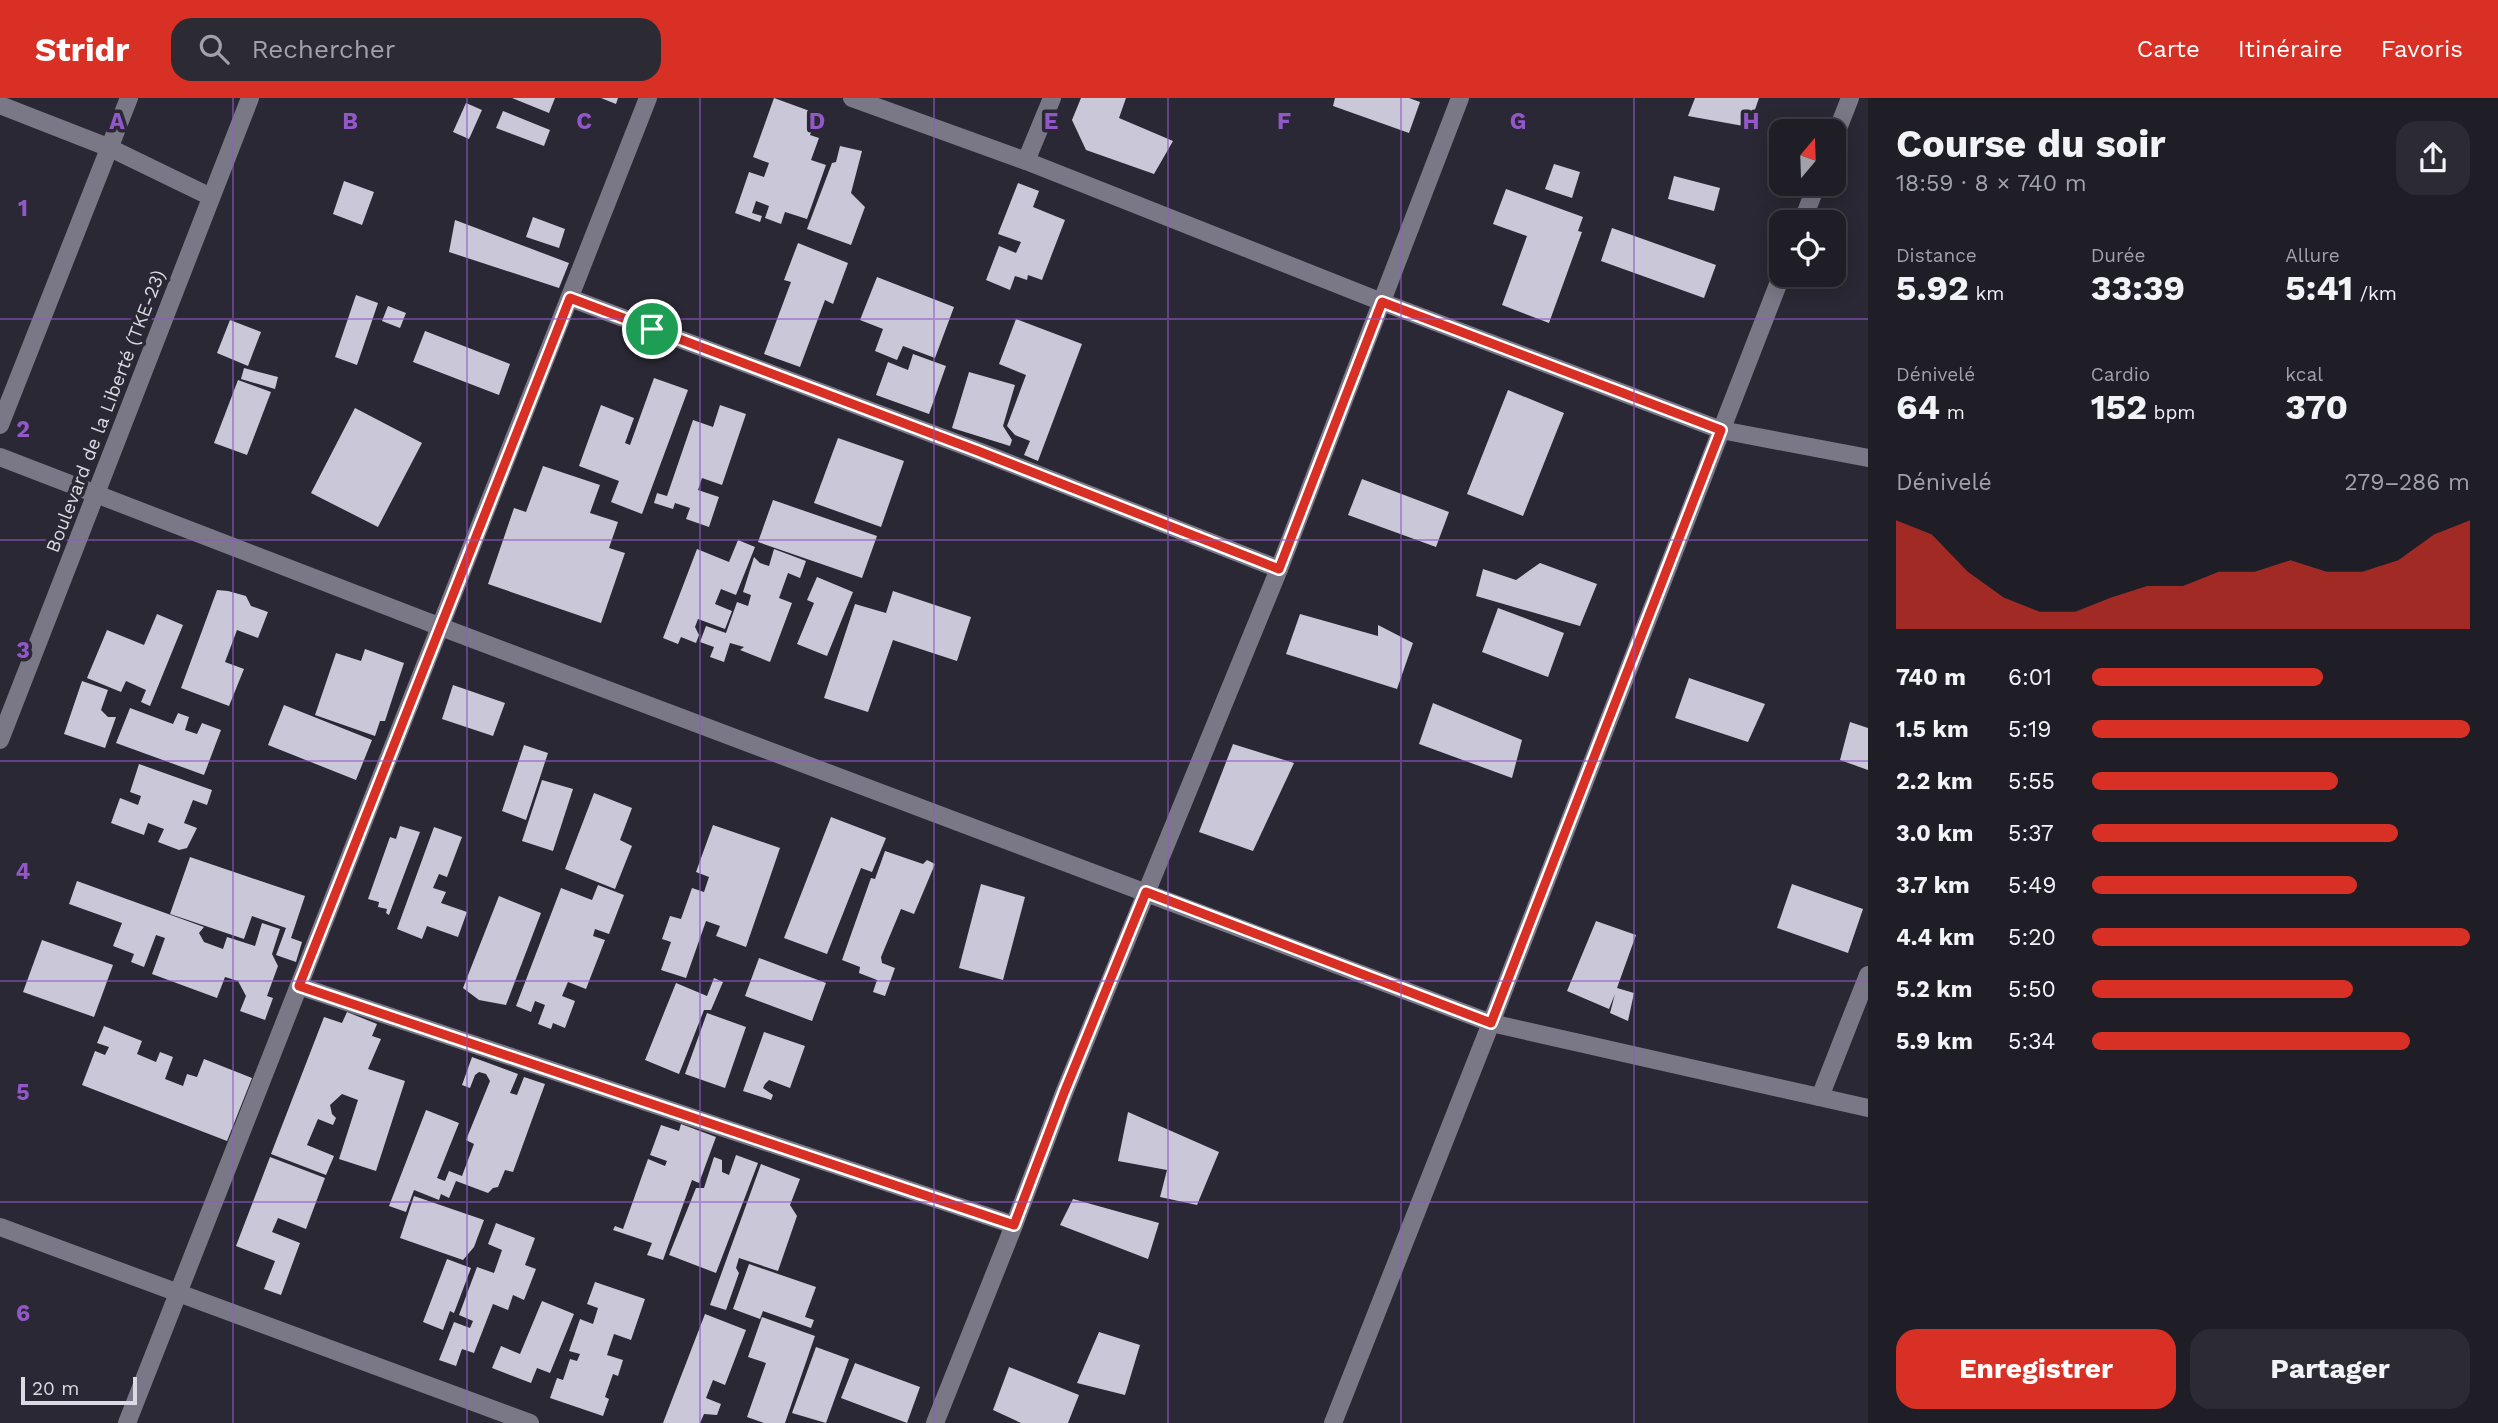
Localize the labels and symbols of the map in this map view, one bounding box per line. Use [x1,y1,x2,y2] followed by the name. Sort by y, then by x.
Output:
[109,108,125,135] text: A
[342,108,358,135] text: B
[576,108,592,135] text: C
[809,108,825,135] text: D
[1044,108,1058,135] text: E
[1277,108,1291,135] text: F
[1510,108,1526,135] text: G
[1742,108,1760,135] text: H
[1769,119,1846,196] north arrow
[18,195,28,222] text: 1
[41,266,170,556] street label: Boulevard de la Liberté (TKE-23)
[622,299,682,359] pin
[16,416,30,443] text: 2
[16,637,30,664] text: 3
[16,858,31,885] text: 4
[16,1079,30,1106] text: 5
[16,1300,30,1327] text: 6
[21,1374,136,1406] scale bar

